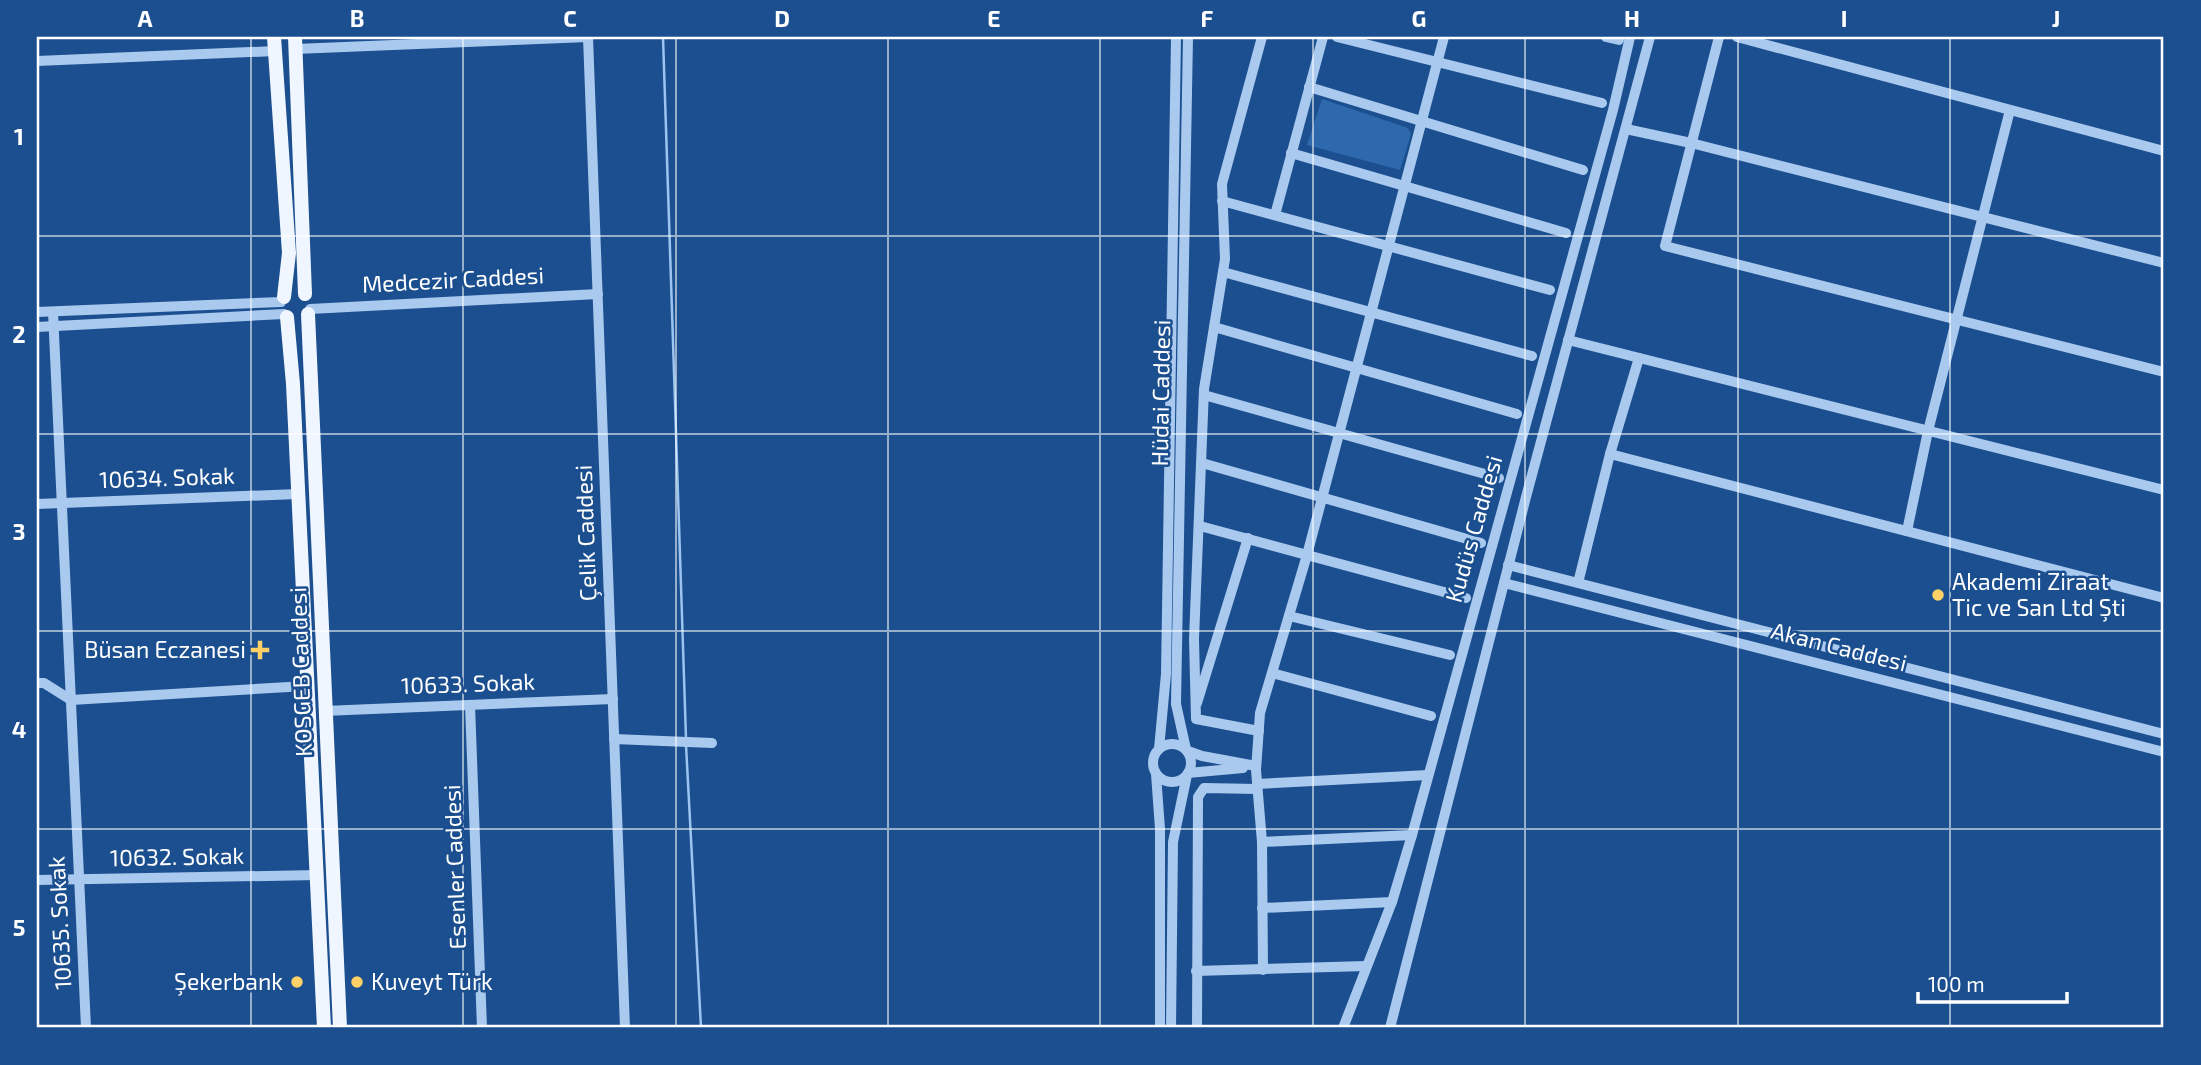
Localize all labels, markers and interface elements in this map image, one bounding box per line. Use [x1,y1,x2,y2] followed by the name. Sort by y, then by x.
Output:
[137,4,153,32] text: A
[350,4,364,32] text: B
[563,4,577,32] text: C
[774,4,790,32] text: D
[987,4,1001,32] text: E
[1201,4,1214,32] text: F
[1412,4,1426,32] text: G
[1624,4,1640,32] text: H
[1841,4,1847,32] text: I
[2052,4,2060,32] text: J
[14,122,24,150] text: 1
[361,260,545,298] street label: Medcezir Caddesi
[1145,319,1175,467] street label: Hüdai Caddesi
[12,320,26,348] text: 2
[1439,452,1507,605] street label: Kudüs Caddesi
[99,461,235,493] street label: 10634. Sokak
[569,464,602,602] street label: Çelik Caddesi
[12,517,26,545] text: 3
[1952,567,2126,622] place label: Akademi Ziraat Tic ve San Ltd Şti
[283,587,317,757] street label: KOSGEB Caddesi
[1930,587,1946,603] marker: Akademi Ziraat Tic ve San Ltd Şti
[1768,616,1910,676] street label: Akan Caddesi
[84,635,246,663] place label: Büsan Eczanesi
[252,642,268,658] marker: Büsan Eczanesi
[400,667,536,699] street label: 10633. Sokak
[12,715,26,743] text: 4
[437,784,471,950] street label: Esenler Caddesi
[110,841,245,871] street label: 10632. Sokak
[42,855,76,991] street label: 10635. Sokak
[13,913,25,941] text: 5
[1918,960,2066,1004] scale bar
[174,967,283,996] place label: Şekerbank
[371,967,493,995] place label: Kuveyt Türk
[1928,971,1985,996] text: 100 m
[289,974,305,990] marker: Şekerbank
[349,974,365,990] marker: Kuveyt Türk

